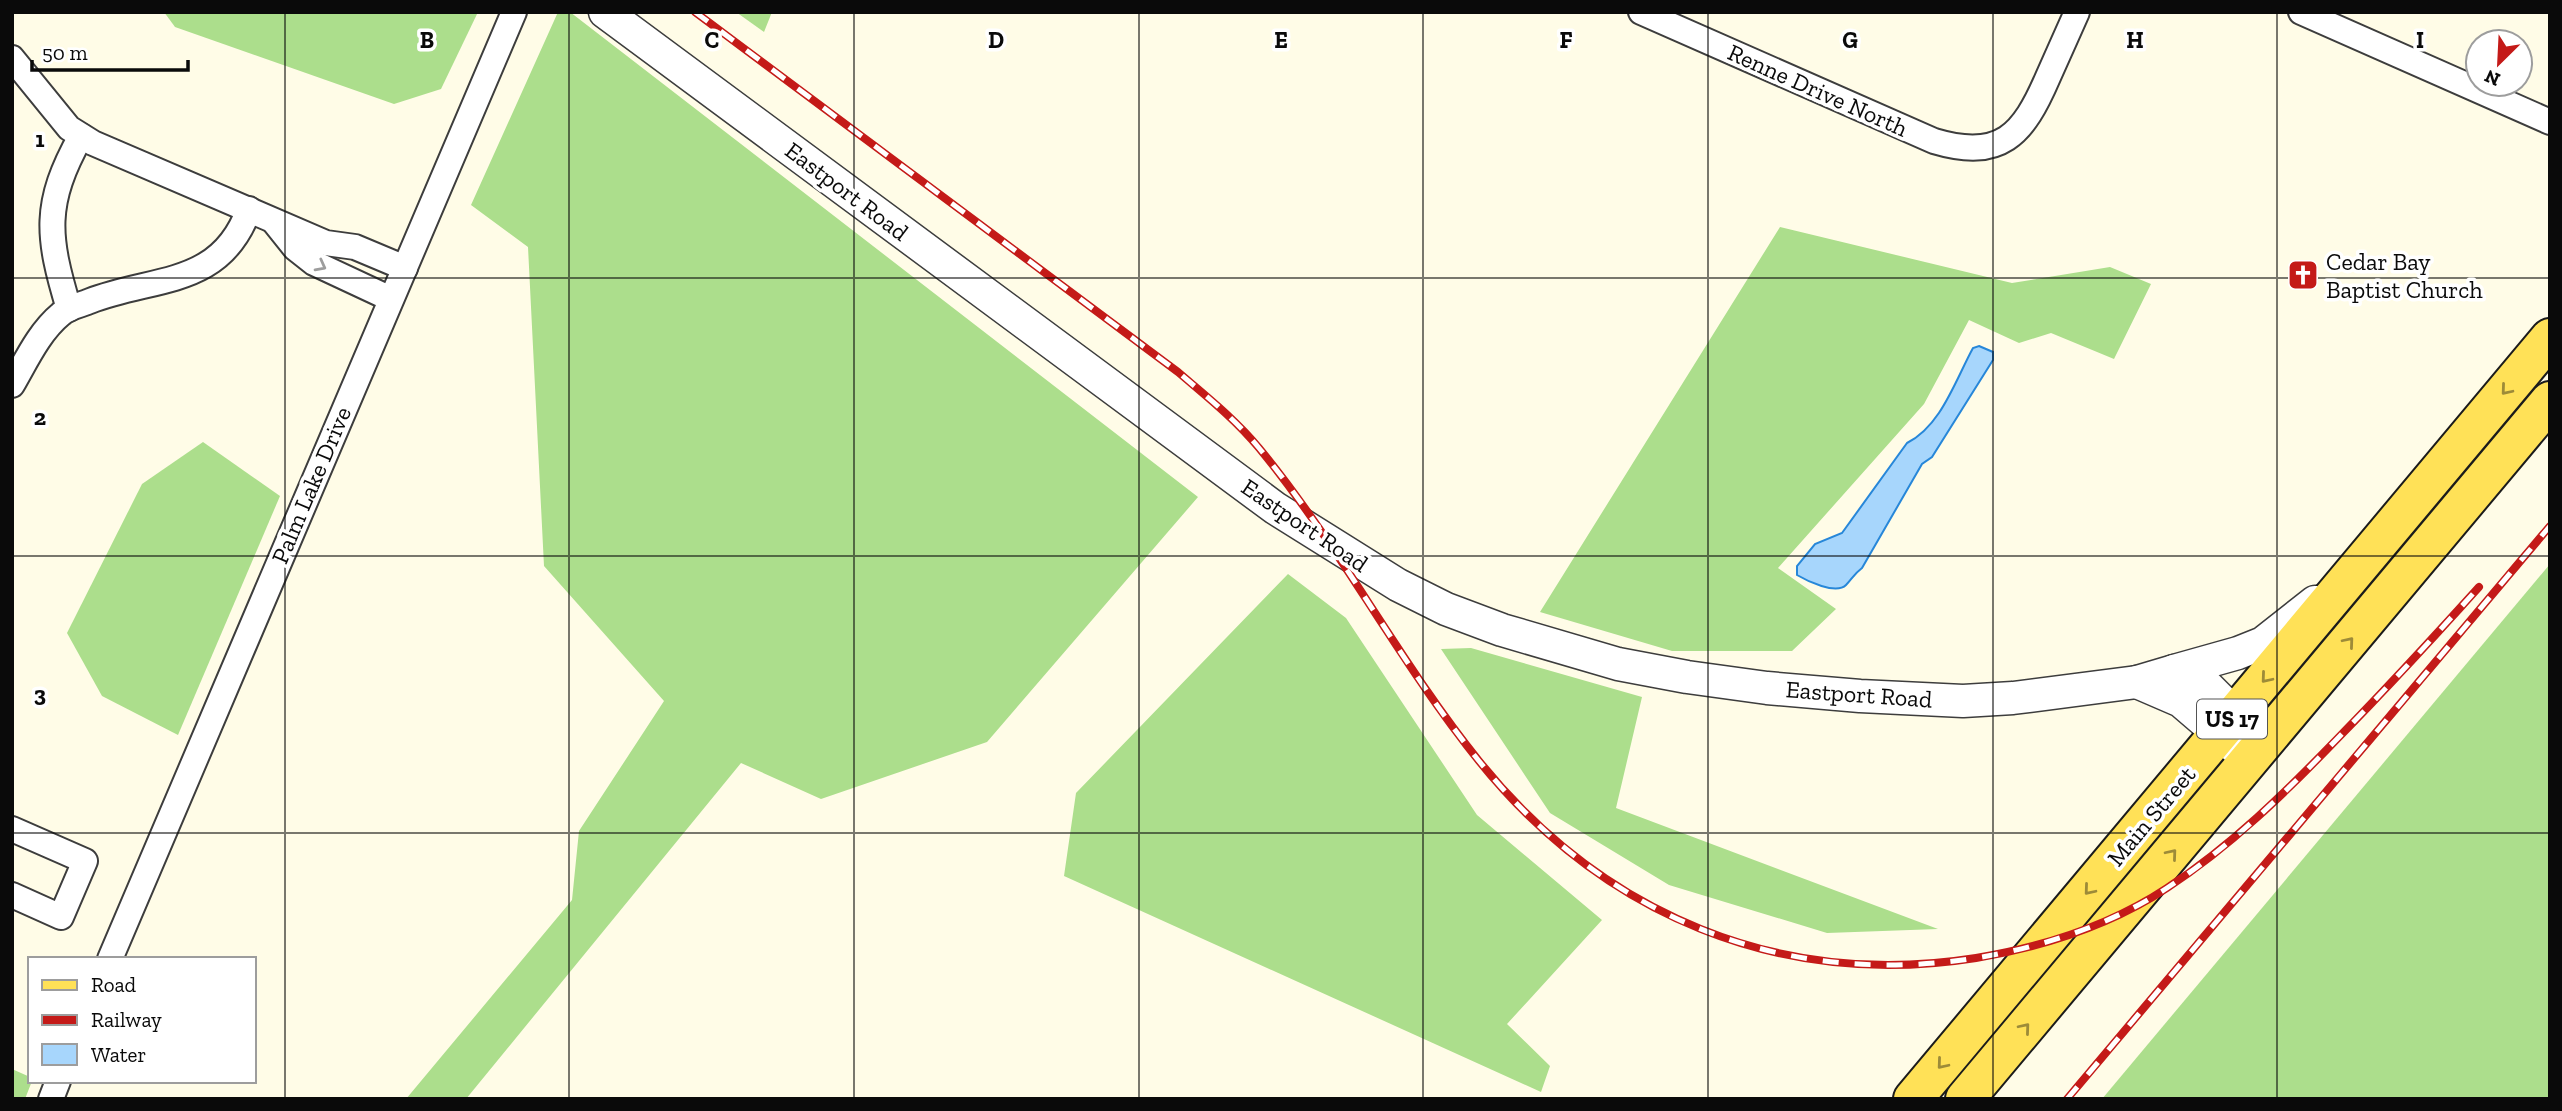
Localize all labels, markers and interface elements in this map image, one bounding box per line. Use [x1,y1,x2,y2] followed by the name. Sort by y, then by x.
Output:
[420,26,434,54] text: B
[705,26,719,54] text: C
[988,26,1004,54] text: D
[1274,26,1288,54] text: E
[1559,26,1573,54] text: F
[1842,26,1858,54] text: G
[2126,26,2144,54] text: H
[2416,26,2424,54] text: I
[32,28,187,72] scale bar
[2464,28,2534,98] north arrow
[1724,37,1913,143] street label: Renne Drive North
[42,40,88,65] text: 50 m
[2481,65,2504,92] text: N
[35,125,45,153] text: 1
[780,135,914,247] street label: Eastport Road
[2326,247,2483,304] place label: Cedar Bay Baptist Church
[314,257,326,271] one-way arrow
[2286,258,2320,292] church icon: Cedar Bay Baptist Church
[2502,382,2514,395] one-way arrow
[265,402,357,568] street label: Palm Lake Drive
[34,403,46,431] text: 2
[1236,472,1374,578] street label: Eastport Road
[2341,637,2353,650] one-way arrow
[2262,669,2274,682] one-way arrow
[1785,674,1933,714] street label: Eastport Road
[34,680,46,708] text: 3
[2197,699,2267,738] road number: US 17
[2101,760,2201,872] street label: Main Street
[2164,849,2176,862] one-way arrow
[2085,882,2097,895] one-way arrow
[28,957,256,1083] legend
[91,972,137,997] text: Road
[91,1007,162,1032] text: Railway
[2017,1023,2029,1036] one-way arrow
[91,1042,146,1067] text: Water
[1938,1056,1951,1069] one-way arrow

